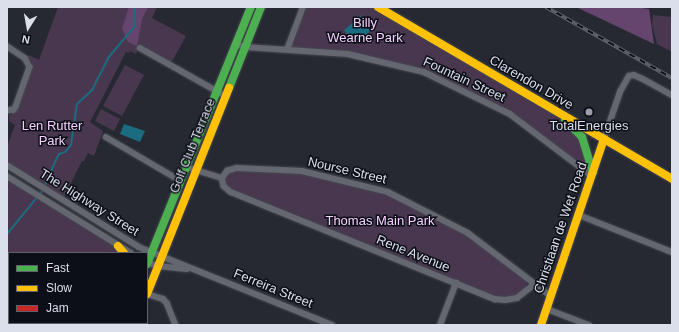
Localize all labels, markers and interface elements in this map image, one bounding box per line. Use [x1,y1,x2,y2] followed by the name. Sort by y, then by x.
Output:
[8,8,48,48] north arrow
[327,16,403,47] park label: Billy Wearne Park
[21,33,31,46] text: N
[486,53,576,113] street label: Clarendon Drive
[420,54,508,106] street label: Fountain Street
[167,96,219,196] street label: Golf Club Terrace
[584,107,594,117] marker: TotalEnergies
[550,118,628,134] place label: TotalEnergies
[22,119,82,150] park label: Len Rutter Park
[306,154,388,188] street label: Nourse Street
[531,160,591,296] street label: Christiaan de Wet Road
[36,166,142,240] street label: The Highway Street
[325,213,435,229] park label: Thomas Main Park
[374,232,452,276] street label: Rene Avenue
[8,252,148,324] legend
[46,261,69,275] text: Fast
[231,266,315,312] street label: Ferreira Street
[46,281,72,295] text: Slow
[46,301,69,315] text: Jam

